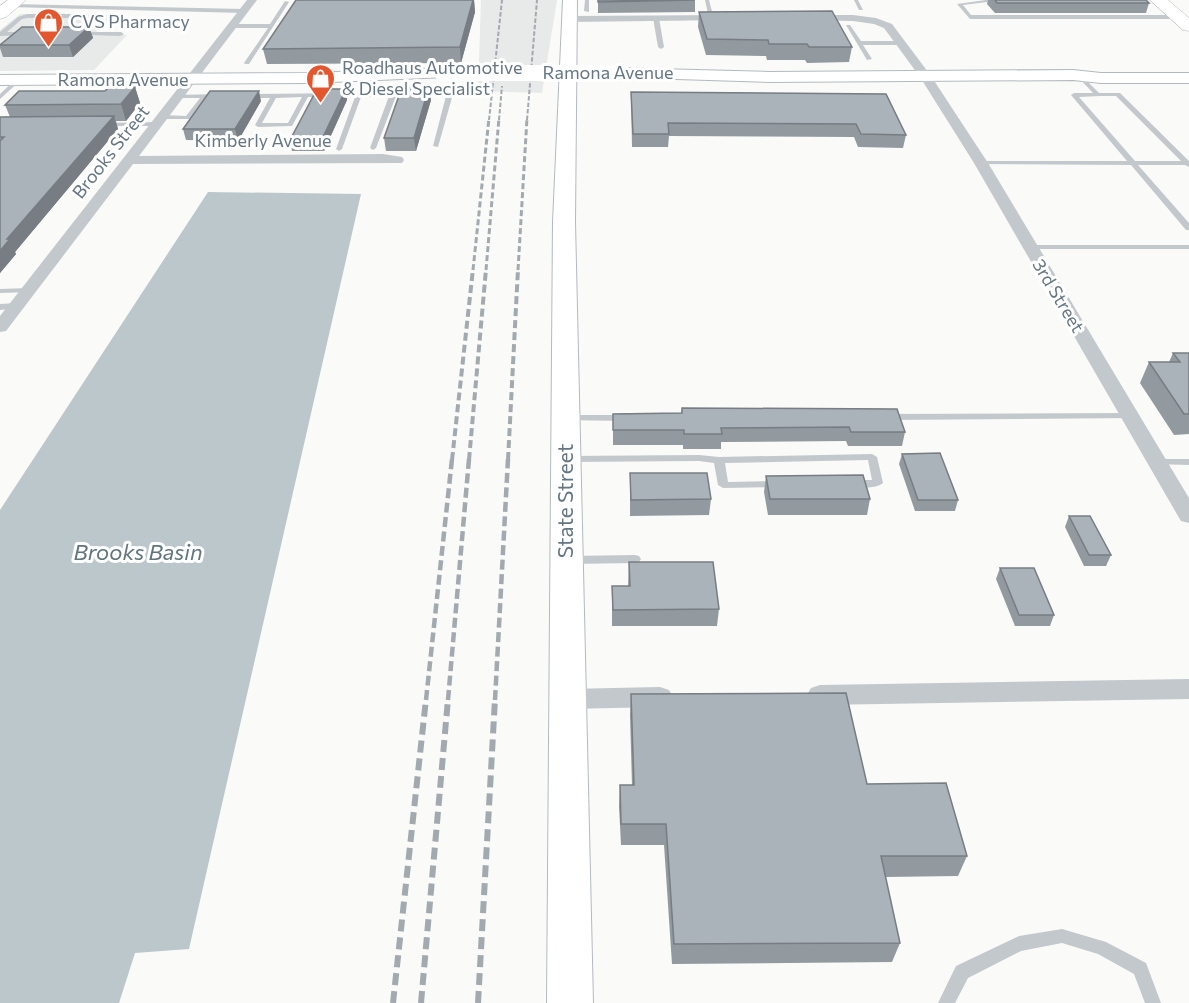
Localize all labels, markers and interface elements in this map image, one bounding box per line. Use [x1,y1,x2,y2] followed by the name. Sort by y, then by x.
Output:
[33,6,65,48] shop icon: CVS Pharmacy
[70,10,190,32] place label: CVS Pharmacy
[342,56,523,99] place label: Roadhaus Automotive & Diesel Specialist
[542,61,674,83] street label: Ramona Avenue
[305,62,337,104] shop icon: Roadhaus Automotive & Diesel Specialist
[57,68,189,90] street label: Ramona Avenue
[67,100,153,202] street label: Brooks Street
[194,129,332,151] street label: Kimberly Avenue
[1028,255,1089,336] street label: 3rd Street
[552,444,577,558] street label: State Street
[73,538,203,565] water label: Brooks Basin

